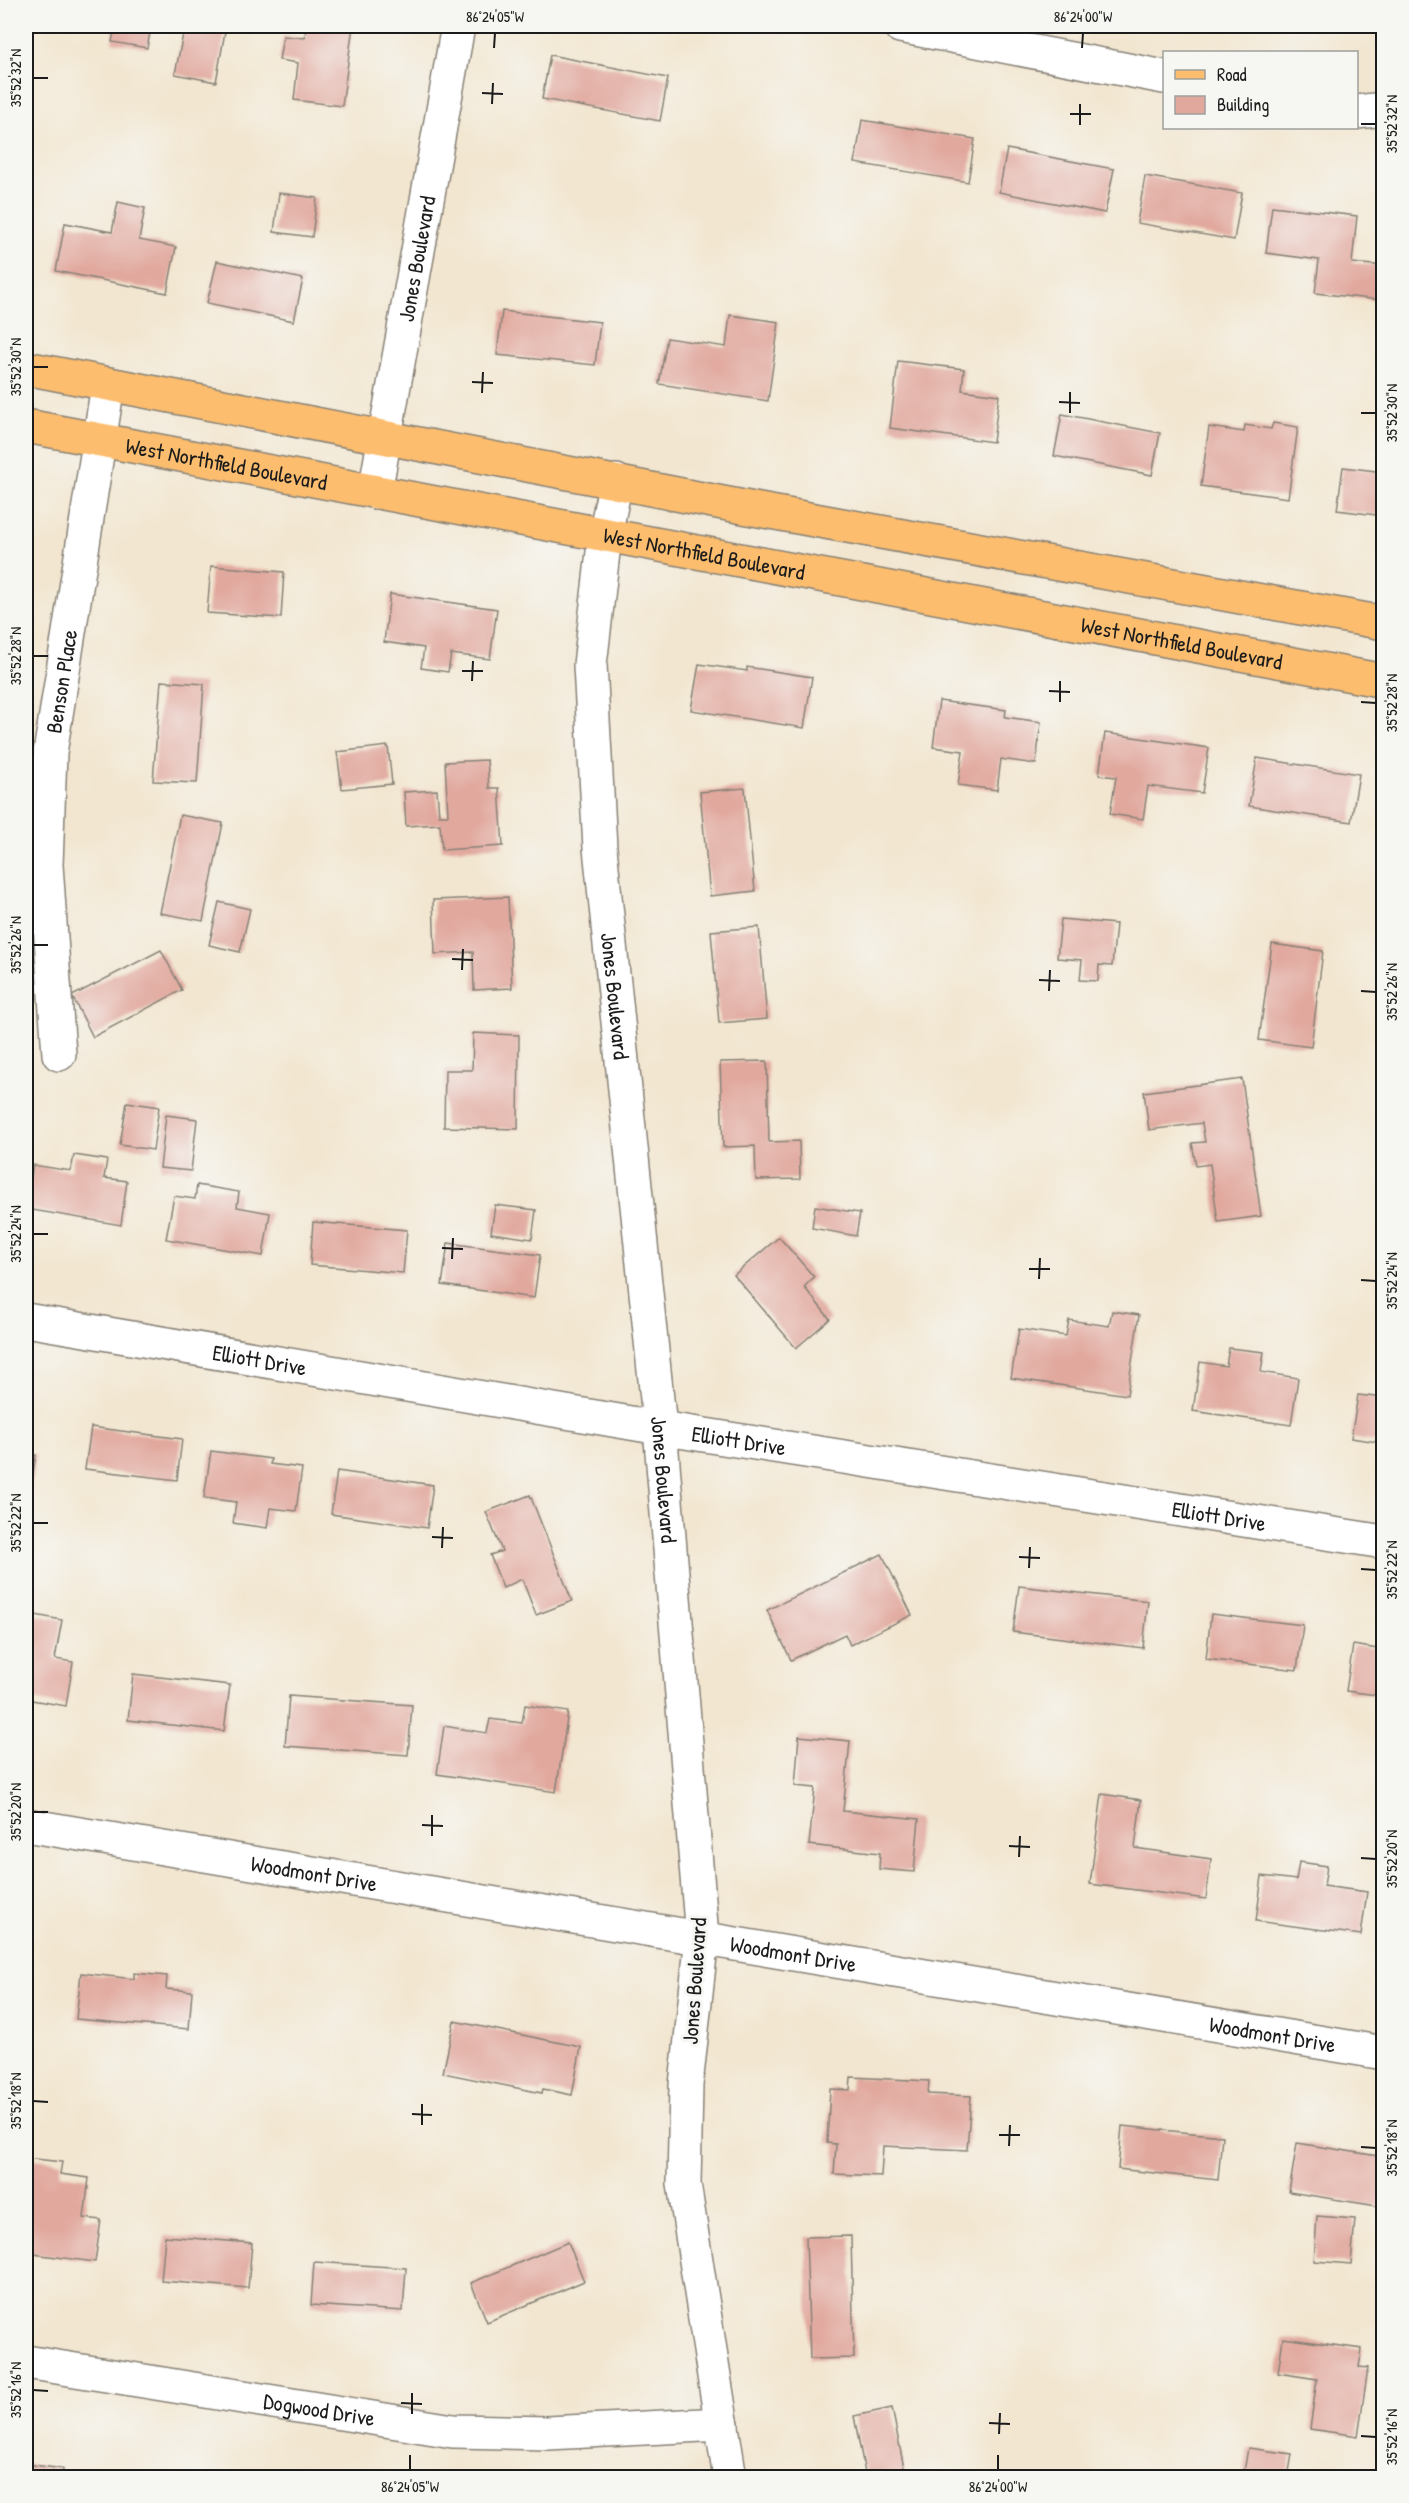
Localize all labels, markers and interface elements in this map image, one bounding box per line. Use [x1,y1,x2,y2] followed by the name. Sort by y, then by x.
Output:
[466,6,525,27] text: 86°24'05"W
[1054,6,1113,27] text: 86°24'00"W
[5,49,26,107] text: 35°52'32"N
[1163,51,1358,129] legend
[1217,62,1247,87] text: Road
[1217,92,1269,117] text: Building
[1381,95,1402,153] text: 35°52'32"N
[391,193,443,324] street label: Jones Boulevard
[5,338,26,396] text: 35°52'30"N
[1381,384,1402,442] text: 35°52'30"N
[123,430,330,497] street label: West Northfield Boulevard
[601,520,808,587] street label: West Northfield Boulevard
[1079,609,1285,677] street label: West Northfield Boulevard
[5,627,26,685] text: 35°52'28"N
[38,627,84,735] street label: Benson Place
[1381,674,1402,732] text: 35°52'28"N
[5,916,26,974] text: 35°52'26"N
[594,931,637,1061] street label: Jones Boulevard
[1381,963,1402,1021] text: 35°52'26"N
[5,1205,26,1263] text: 35°52'24"N
[1381,1252,1402,1310] text: 35°52'24"N
[210,1337,309,1383] street label: Elliott Drive
[644,1415,684,1545] street label: Jones Boulevard
[690,1418,788,1463] street label: Elliott Drive
[5,1494,26,1552] text: 35°52'22"N
[1170,1494,1268,1538] street label: Elliott Drive
[1381,1541,1402,1599] text: 35°52'22"N
[5,1783,26,1841] text: 35°52'20"N
[1381,1830,1402,1888] text: 35°52'20"N
[248,1848,380,1899] street label: Woodmont Drive
[675,1916,713,2045] street label: Jones Boulevard
[728,1928,859,1979] street label: Woodmont Drive
[1207,2009,1338,2060] street label: Woodmont Drive
[5,2073,26,2129] text: 35°52'18"N
[1381,2120,1402,2176] text: 35°52'18"N
[5,2362,26,2418] text: 35°52'16"N
[261,2386,377,2433] street label: Dogwood Drive
[1381,2409,1402,2465] text: 35°52'16"N
[381,2476,440,2497] text: 86°24'05"W
[969,2476,1028,2497] text: 86°24'00"W

